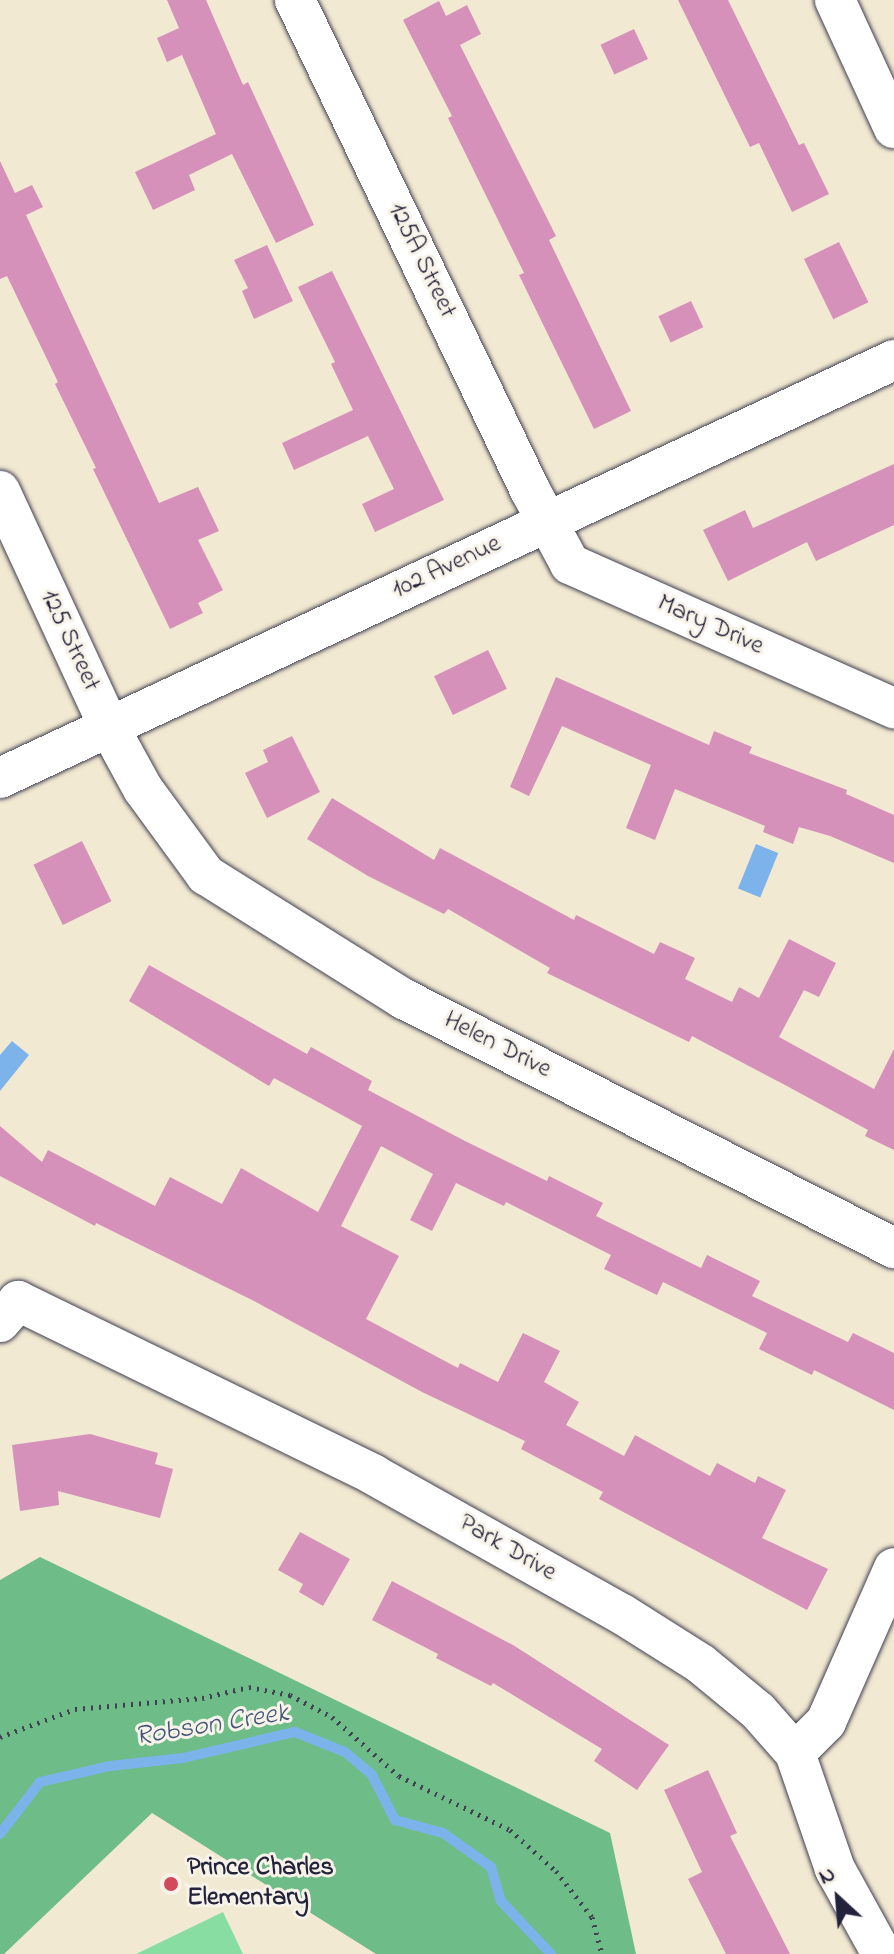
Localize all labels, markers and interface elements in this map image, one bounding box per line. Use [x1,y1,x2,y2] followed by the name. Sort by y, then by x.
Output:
[380,198,462,324] street label: 125A Street
[388,529,506,607] street label: 102 Avenue
[32,585,106,697] street label: 125 Street
[652,589,768,663] street label: Mary Drive
[438,1006,556,1086] street label: Helen Drive
[453,1509,561,1589] street label: Park Drive
[133,1697,291,1755] water label: Robson Creek
[187,1853,334,1914] place label: Prince Charles Elementary
[798,1858,878,1938] north arrow
[814,1859,841,1894] text: N
[162,1875,180,1893] marker: Prince Charles Elementary

